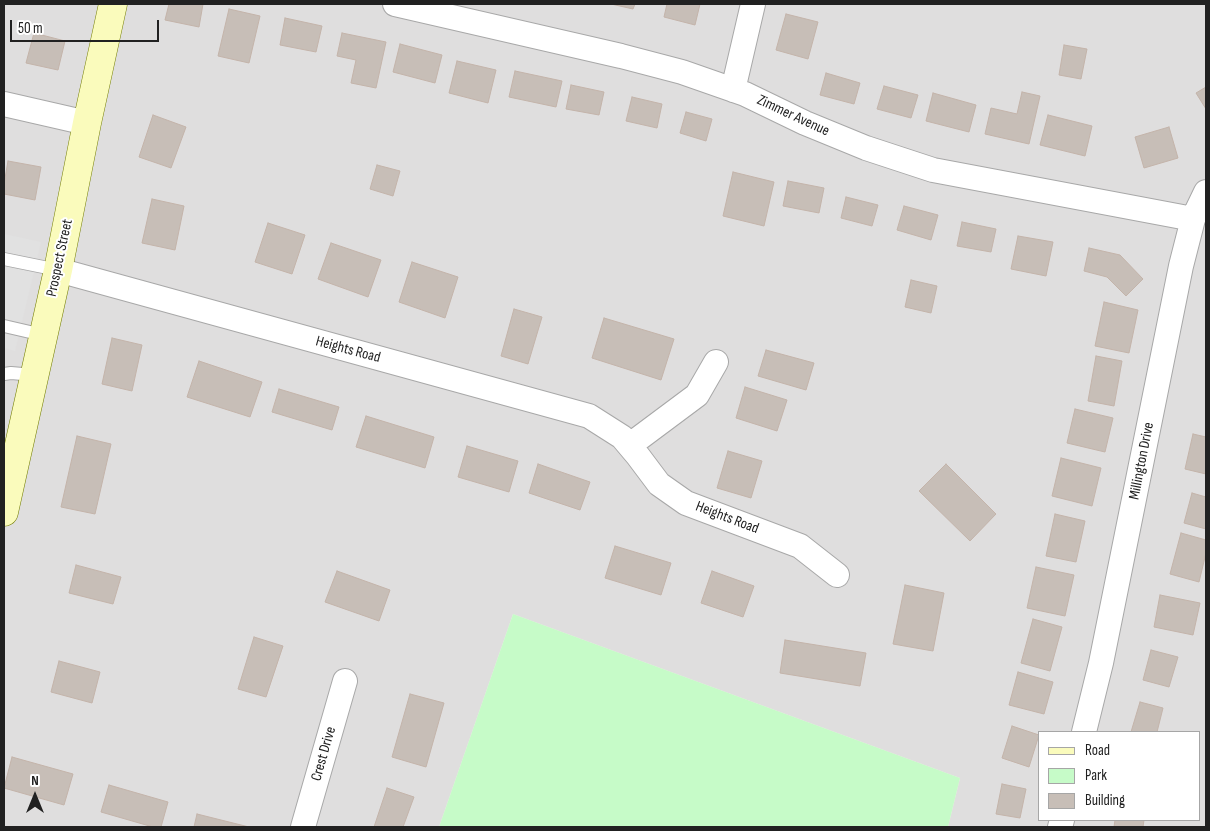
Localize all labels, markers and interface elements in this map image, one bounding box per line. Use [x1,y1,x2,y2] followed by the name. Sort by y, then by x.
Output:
[12,10,161,42] scale bar
[18,19,43,38] text: 50 m
[754,91,832,141] street label: Zimmer Avenue
[43,218,77,298] street label: Prospect Street
[314,333,382,367] street label: Heights Road
[1126,421,1158,501] street label: Millington Drive
[693,498,761,538] street label: Heights Road
[308,725,340,783] street label: Crest Drive
[1038,731,1200,821] legend
[1085,741,1110,760] text: Road
[1085,766,1107,785] text: Park
[10,771,60,821] north arrow
[31,772,39,789] text: N
[1085,791,1125,810] text: Building

